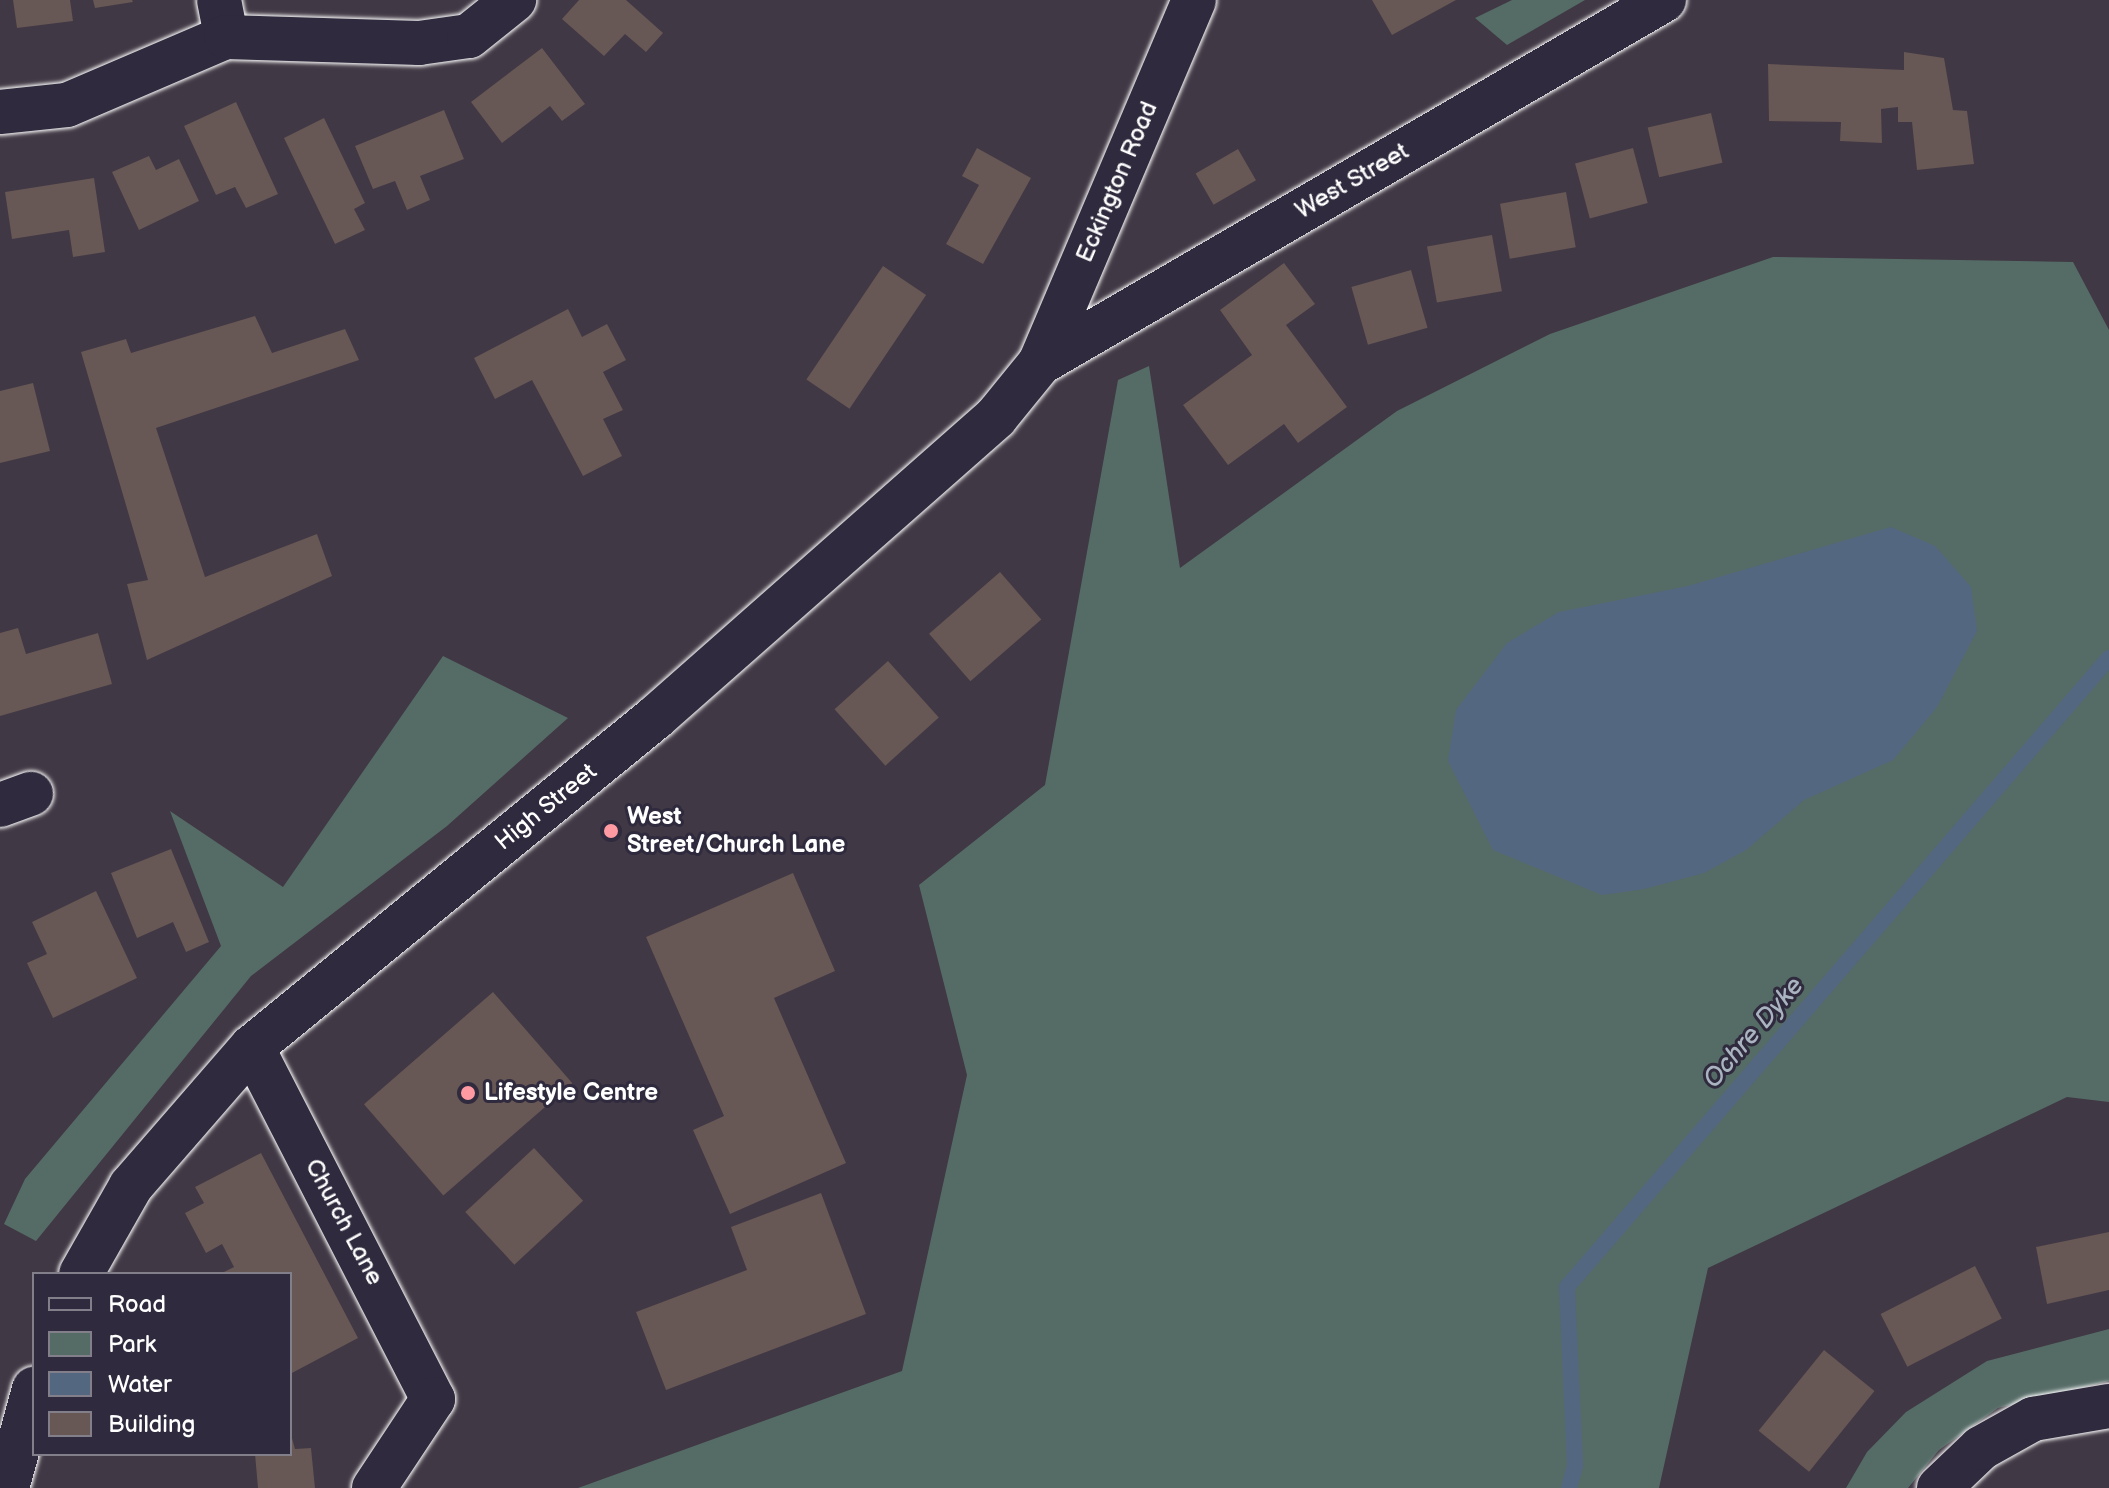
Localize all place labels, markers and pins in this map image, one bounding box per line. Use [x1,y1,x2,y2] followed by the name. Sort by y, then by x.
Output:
[627,803,845,859] place label: West Street/Church Lane
[602,822,620,840] marker: West Street/Church Lane
[484,1079,658,1107] place label: Lifestyle Centre
[459,1084,477,1102] marker: Lifestyle Centre

